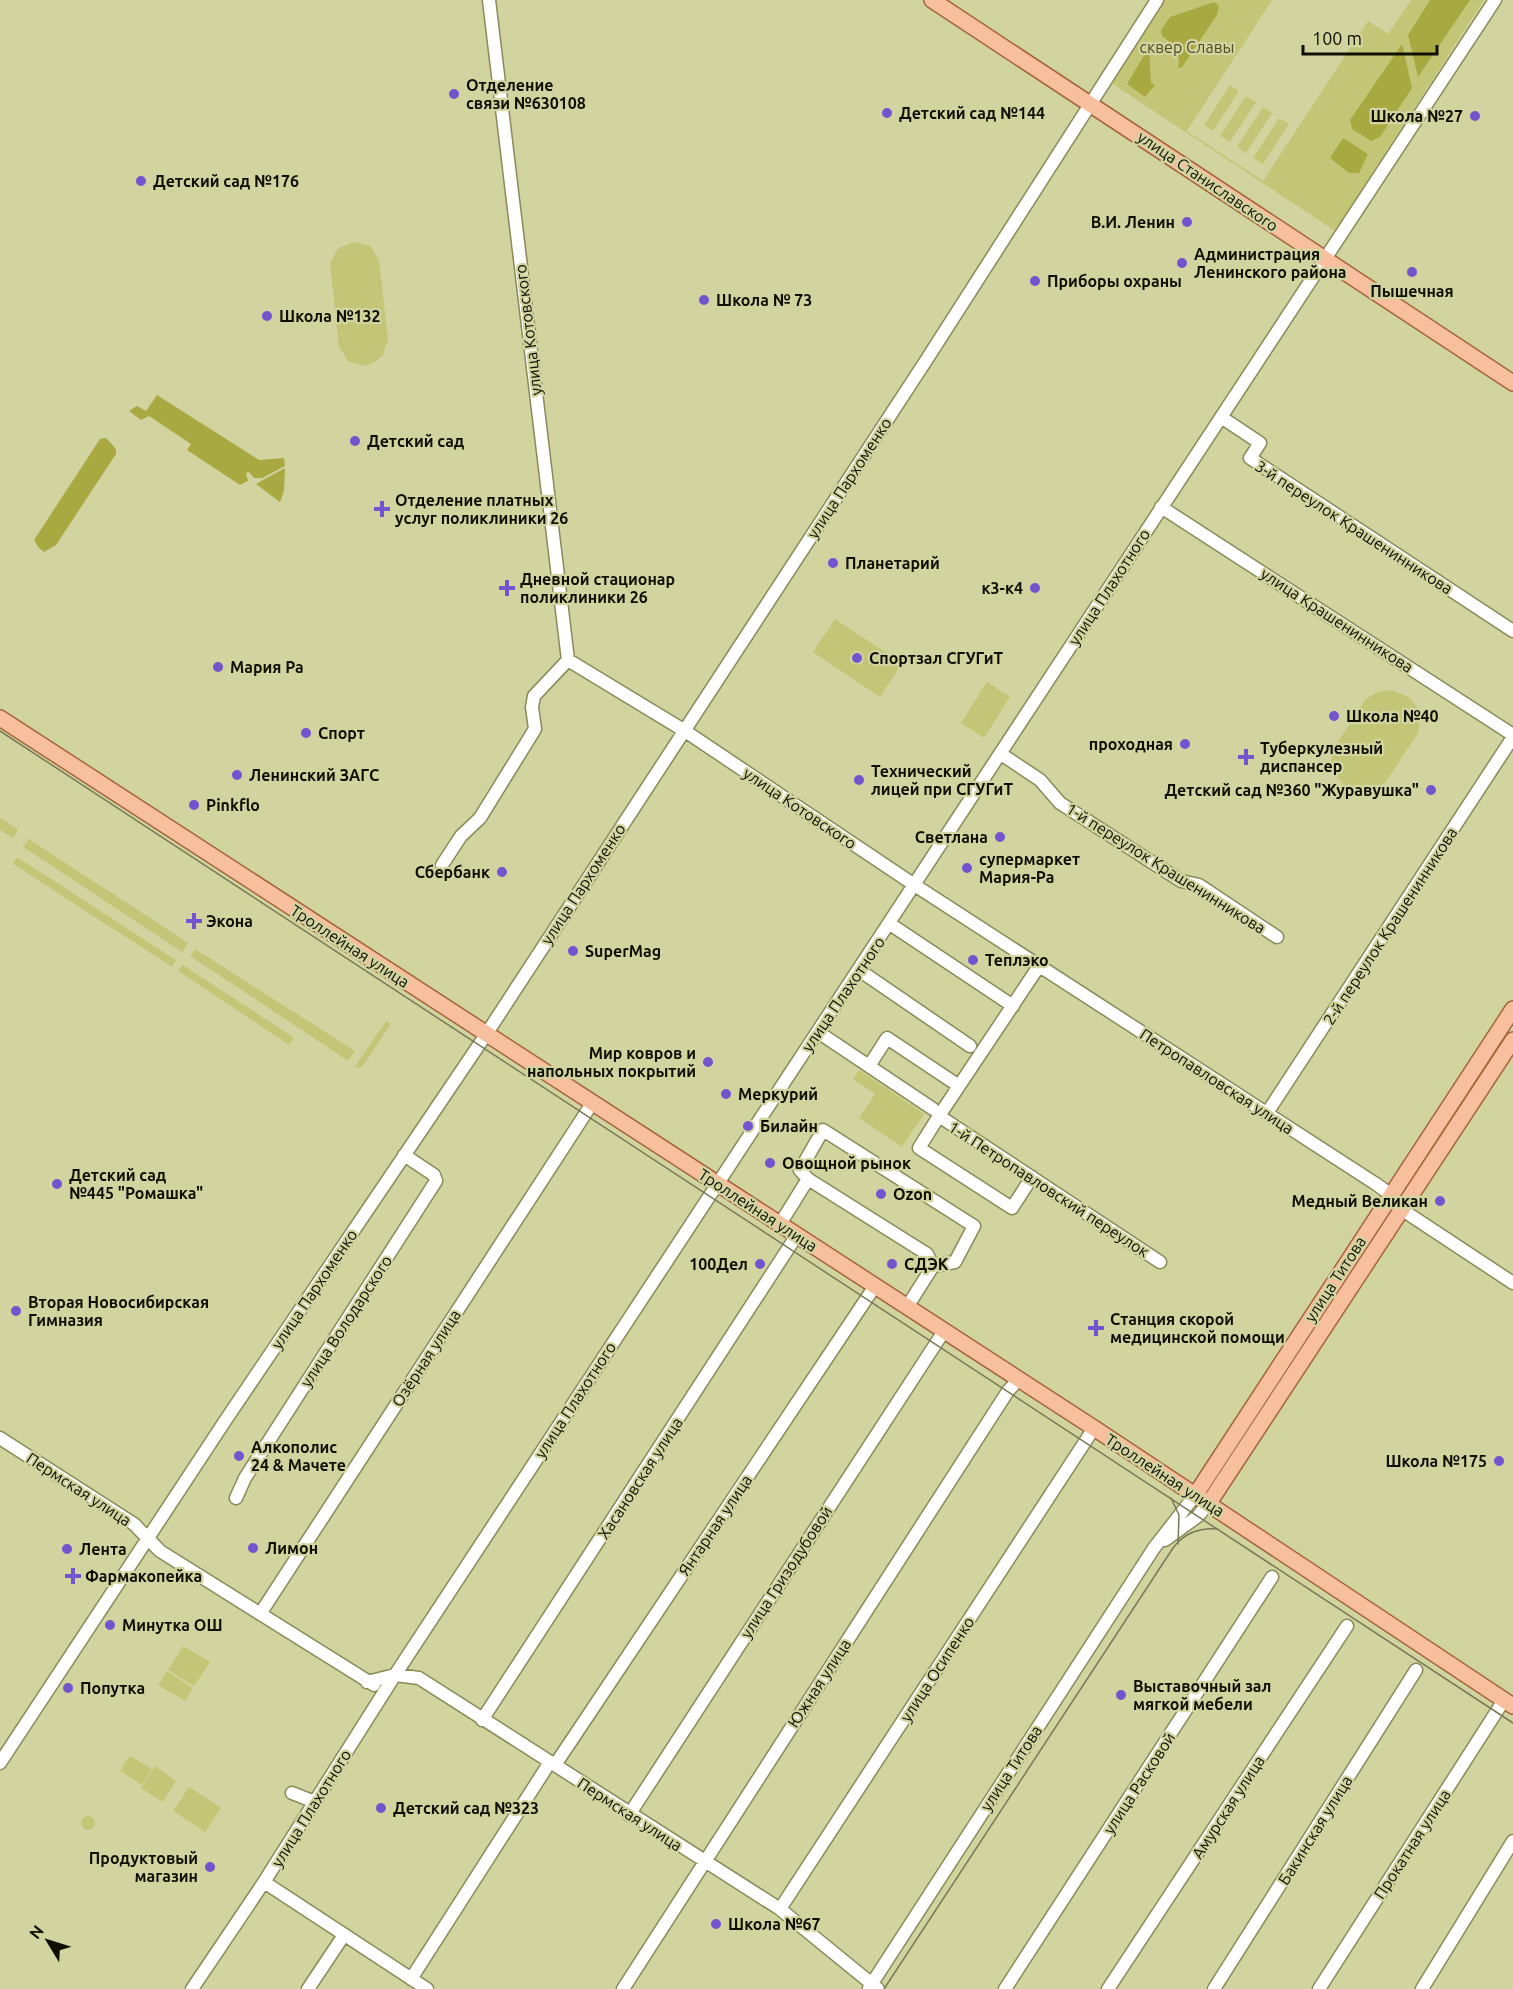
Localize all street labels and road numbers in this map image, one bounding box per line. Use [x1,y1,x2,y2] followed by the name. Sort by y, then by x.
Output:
[1134,127,1282,235] street label: улица Станиславского
[511,263,545,397] street label: улица Котовского
[803,414,895,542] street label: улица Пархоменко
[1252,456,1456,598] street label: 3-й переулок Крашенинникова
[1065,526,1153,648] street label: улица Плахотного
[1257,564,1417,676] street label: улица Крашенинникова
[740,764,860,852] street label: улица Котовского
[1063,799,1269,937] street label: 1-й переулок Крашенинникова
[537,820,629,948] street label: улица Пархоменко
[1319,824,1461,1028] street label: 2-й переулок Крашенинникова
[287,901,413,991] street label: Троллейная улица
[798,933,888,1055] street label: улица Плахотного
[1137,1025,1297,1137] street label: Петропавловская улица
[945,1117,1153,1261] street label: 1-й Петропавловский переулок
[695,1165,821,1255] street label: Троллейная улица
[267,1226,361,1352] street label: улица Пархоменко
[1301,1233,1369,1325] street label: улица Титова
[297,1252,395,1390] street label: улица Володарского
[388,1306,464,1410] street label: Озёрная улица
[531,1339,619,1461] street label: улица Плахотного
[594,1414,686,1542] street label: Хасановская улица
[1102,1430,1228,1520] street label: Троллейная улица
[23,1449,135,1529] street label: Пермская улица
[675,1471,755,1579] street label: Янтарная улица
[737,1503,835,1641] street label: улица Гризодубовой
[896,1613,978,1725] street label: улица Осипенко
[784,1635,854,1731] street label: Южная улица
[977,1722,1045,1814] street label: улица Титова
[1099,1729,1179,1837] street label: улица Расковой
[268,1746,354,1870] street label: улица Плахотного
[1188,1752,1268,1862] street label: Амурская улица
[1274,1772,1356,1888] street label: Бакинская улица
[574,1774,686,1854] street label: Пермская улица
[1370,1786,1454,1902] street label: Прокатная улица

